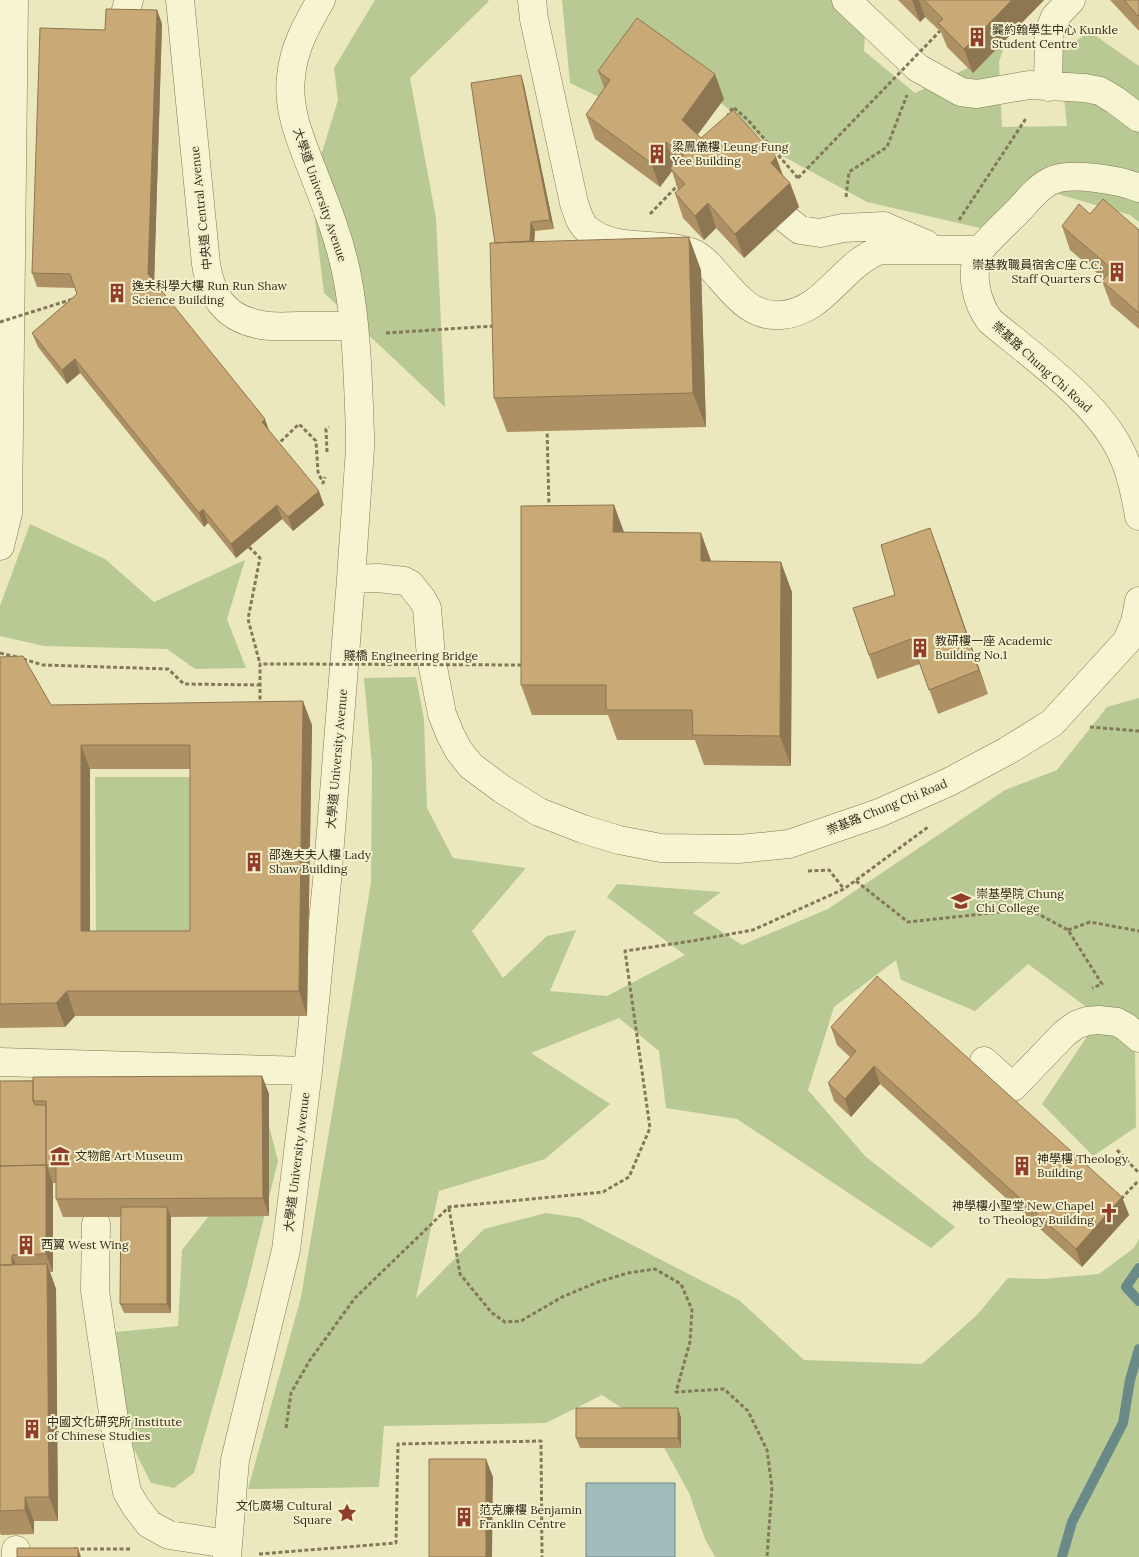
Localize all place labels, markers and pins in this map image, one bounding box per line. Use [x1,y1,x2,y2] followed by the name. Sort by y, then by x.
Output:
[992,22,1118,51] place label: 龔約翰學生中心 Kunkle Student Centre
[966,26,988,48] building icon: 龔約翰學生中心 Kunkle Student Centre
[671,139,789,168] place label: 梁鳳儀樓 Leung Fung Yee Building
[646,143,668,165] building icon: 梁鳳儀樓 Leung Fung Yee Building
[972,257,1103,286] place label: 崇基教職員宿舍C座 C.C. Staff Quarters C
[1106,261,1128,283] building icon: 崇基教職員宿舍C座 C.C. Staff Quarters C
[132,278,287,307] place label: 逸夫科學大樓 Run Run Shaw Science Building
[106,282,128,304] building icon: 逸夫科學大樓 Run Run Shaw Science Building
[935,633,1052,662] place label: 教研樓一座 Academic Building No.1
[909,637,931,659] building icon: 教研樓一座 Academic Building No.1
[269,847,372,876] place label: 邵逸夫夫人樓 Lady Shaw Building
[243,851,265,873] building icon: 邵逸夫夫人樓 Lady Shaw Building
[976,886,1064,915] place label: 崇基學院 Chung Chi College
[950,890,972,912] school or university icon: 崇基學院 Chung Chi College
[49,1145,71,1167] museum icon: 文物館 Art Museum
[75,1148,183,1163] place label: 文物館 Art Museum
[1037,1151,1129,1180] place label: 神學樓 Theology Building
[1011,1155,1033,1177] building icon: 神學樓 Theology Building
[952,1198,1094,1227] place label: 神學樓小聖堂 New Chapel to Theology Building
[1098,1202,1120,1224] church icon: 神學樓小聖堂 New Chapel to Theology Building
[15,1234,37,1256] building icon: 西翼 West Wing
[41,1237,129,1252] place label: 西翼 West Wing
[47,1414,183,1443] place label: 中國文化研究所 Institute of Chinese Studies
[21,1418,43,1440] building icon: 中國文化研究所 Institute of Chinese Studies
[236,1498,332,1527] place label: 文化廣場 Cultural Square
[336,1502,358,1524] place icon: 文化廣場 Cultural Square
[479,1502,582,1531] place label: 范克廉樓 Benjamin Franklin Centre
[453,1506,475,1528] building icon: 范克廉樓 Benjamin Franklin Centre

